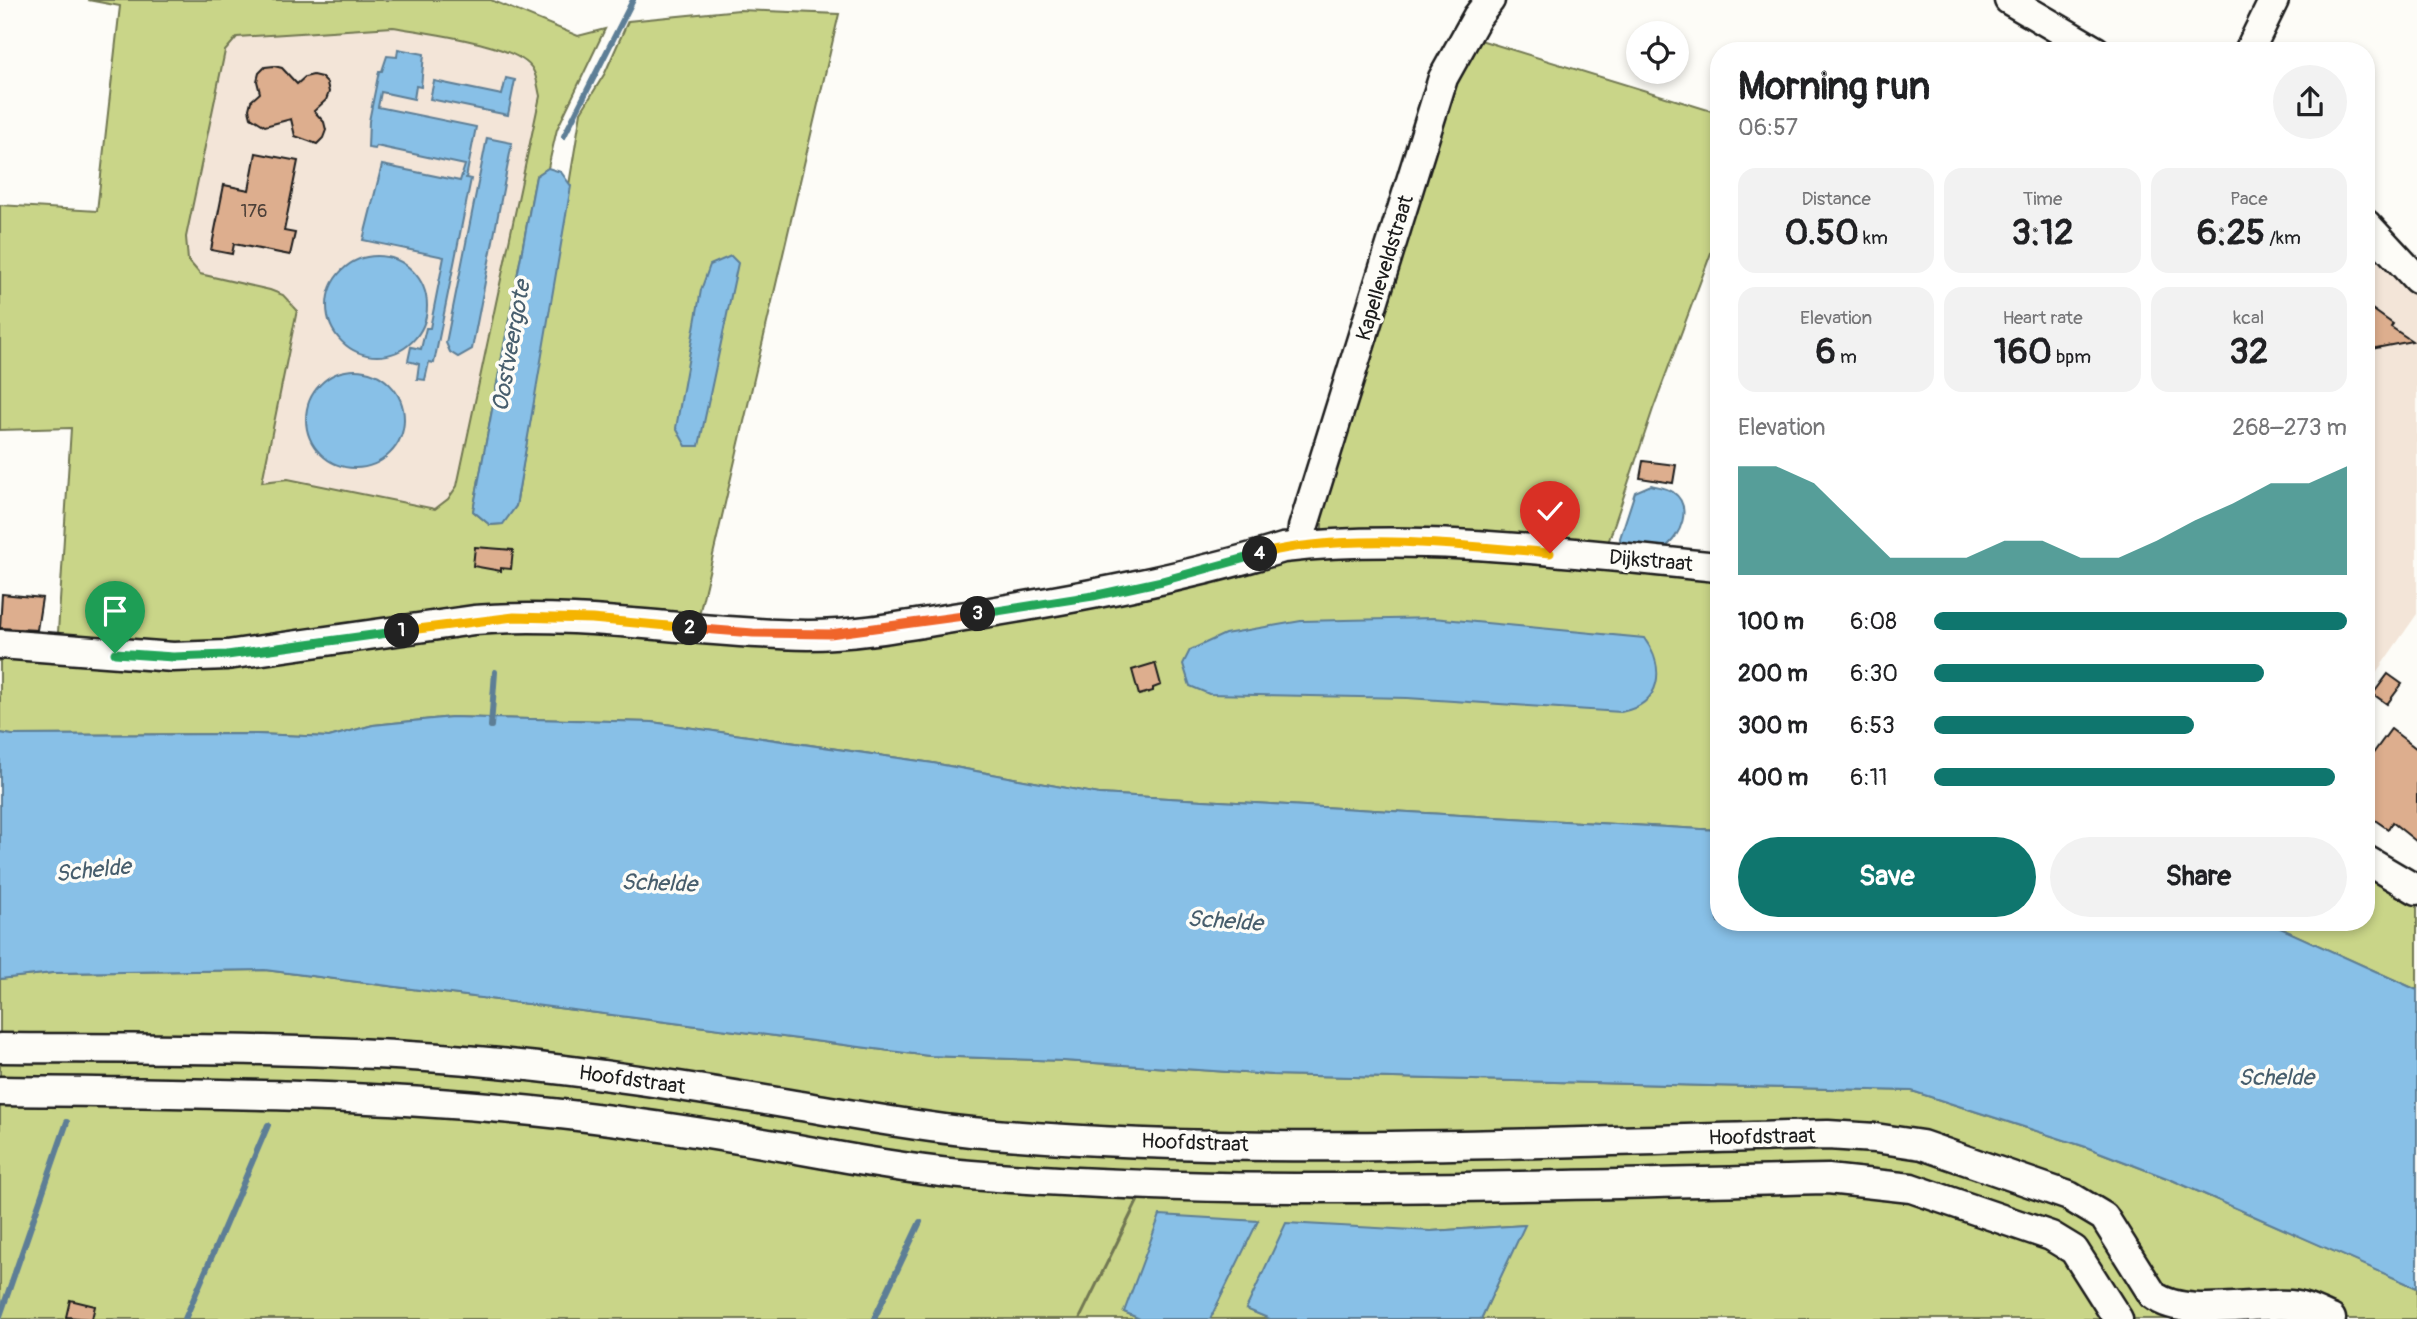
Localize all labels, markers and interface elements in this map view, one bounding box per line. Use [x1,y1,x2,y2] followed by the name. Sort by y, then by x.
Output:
[1626,21,1689,84] map controls
[1626,21,1689,84] button: locate
[1738,63,1930,111] text: Morning run
[2273,65,2347,139] button: share
[1738,113,1798,142] text: 06:57
[1801,187,1871,211] text: Distance
[2023,187,2062,211] text: Time
[2230,187,2268,211] text: Pace
[1350,191,1420,344] street label: Kapelleveldstraat
[240,200,268,223] house number: 176
[1784,211,1859,255] text: 0.50
[2011,211,2074,255] text: 3:12
[2197,211,2265,255] text: 6:25
[1859,226,1888,250] text: km
[2265,226,2301,250] text: /km
[485,276,537,414] water label: Oostveergote
[1800,306,1872,330] text: Elevation
[2002,306,2083,330] text: Heart rate
[2233,306,2264,330] text: kcal
[1815,330,1836,374] text: 6
[1994,330,2052,374] text: 160
[2229,330,2268,374] text: 32
[1836,345,1857,369] text: m
[2052,345,2091,369] text: bpm
[1738,413,1826,442] text: Elevation
[2232,413,2347,442] text: 268–273 m
[1520,481,1580,553] pin
[1531,492,1569,530] icon: check
[1242,536,1278,572] pin: 4
[1254,541,1265,565] text: 4
[1608,544,1695,578] street label: Dijkstraat
[85,581,145,653] pin
[96,592,134,630] icon: arrive
[960,596,996,632] pin: 3
[972,601,983,625] text: 3
[1738,607,1804,636] text: 100 m
[1850,607,1897,636] text: 6:08
[672,610,708,646] pin: 2
[384,614,420,648] pin: 1
[684,615,695,639] text: 2
[398,618,405,642] text: 1
[1738,659,1808,688] text: 200 m
[1850,659,1898,688] text: 6:30
[1738,711,1808,740] text: 300 m
[1850,711,1895,740] text: 6:53
[1738,763,1808,792] text: 400 m
[1850,763,1888,792] text: 6:11
[1738,837,2036,917] button: Save
[2050,837,2347,917] button: Share
[54,851,135,888] water label: Schelde
[621,867,700,899] water label: Schelde
[1186,904,1266,938] water label: Schelde
[577,1059,688,1101] street label: Hoofdstraat
[2238,1063,2316,1092] water label: Schelde
[1708,1123,1816,1151] street label: Hoofdstraat
[1141,1128,1250,1158] street label: Hoofdstraat

